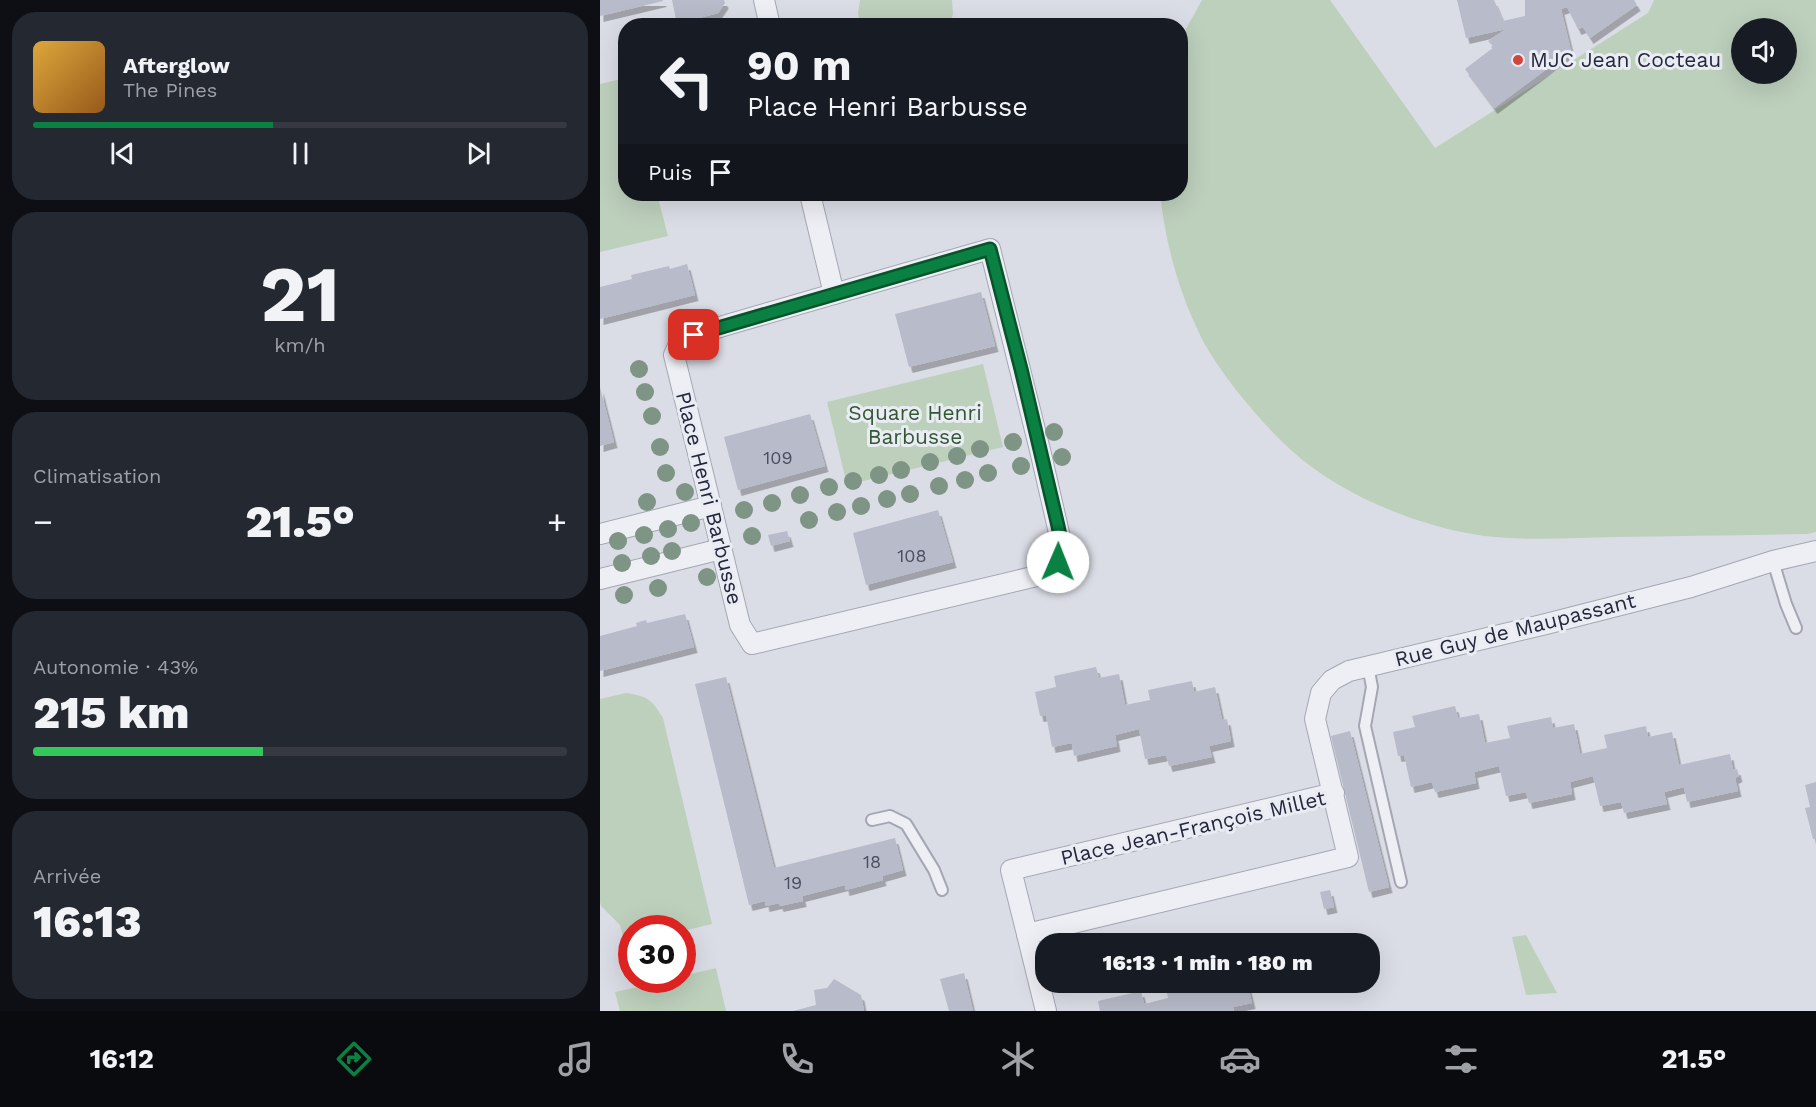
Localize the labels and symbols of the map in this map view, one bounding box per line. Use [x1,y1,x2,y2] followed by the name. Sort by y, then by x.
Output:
[1530,47,1721,72] place label: MJC Jean Cocteau
[1511,53,1525,67] marker: MJC Jean Cocteau
[668,309,719,360] pin
[671,389,748,607] street label: Place Henri Barbusse
[848,400,982,449] park label: Square Henri Barbusse
[763,447,793,468] house number: 109
[1026,530,1090,594] position arrow
[897,545,927,566] house number: 108
[1392,587,1638,672] street label: Rue Guy de Maupassant
[1058,785,1328,870] street label: Place Jean-François Millet
[863,851,881,872] house number: 18
[784,872,802,893] house number: 19
[618,915,696,993] speed limit sign: 30

